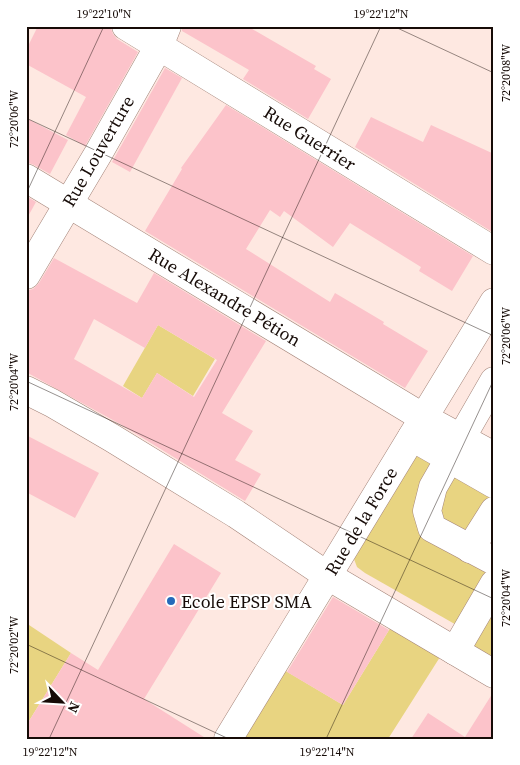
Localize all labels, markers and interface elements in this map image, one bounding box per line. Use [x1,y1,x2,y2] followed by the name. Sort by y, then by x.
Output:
[76,6,132,22] text: 19°22'10"N
[353,6,409,22] text: 19°22'12"N
[498,44,514,102] text: 72°20'08"W
[6,90,22,148] text: 72°20'06"W
[56,91,140,211] street label: Rue Louverture
[259,100,361,176] street label: Rue Guerrier
[144,242,306,352] street label: Rue Alexandre Pétion
[498,307,514,365] text: 72°20'06"W
[6,353,22,411] text: 72°20'04"W
[319,462,403,580] street label: Rue de la Force
[498,569,514,627] text: 72°20'04"W
[181,589,312,614] place label: Ecole EPSP SMA
[165,595,177,607] marker: Ecole EPSP SMA
[6,616,22,674] text: 72°20'02"W
[38,678,88,728] north arrow
[63,699,85,716] text: N
[22,744,78,760] text: 19°22'12"N
[299,744,355,760] text: 19°22'14"N

